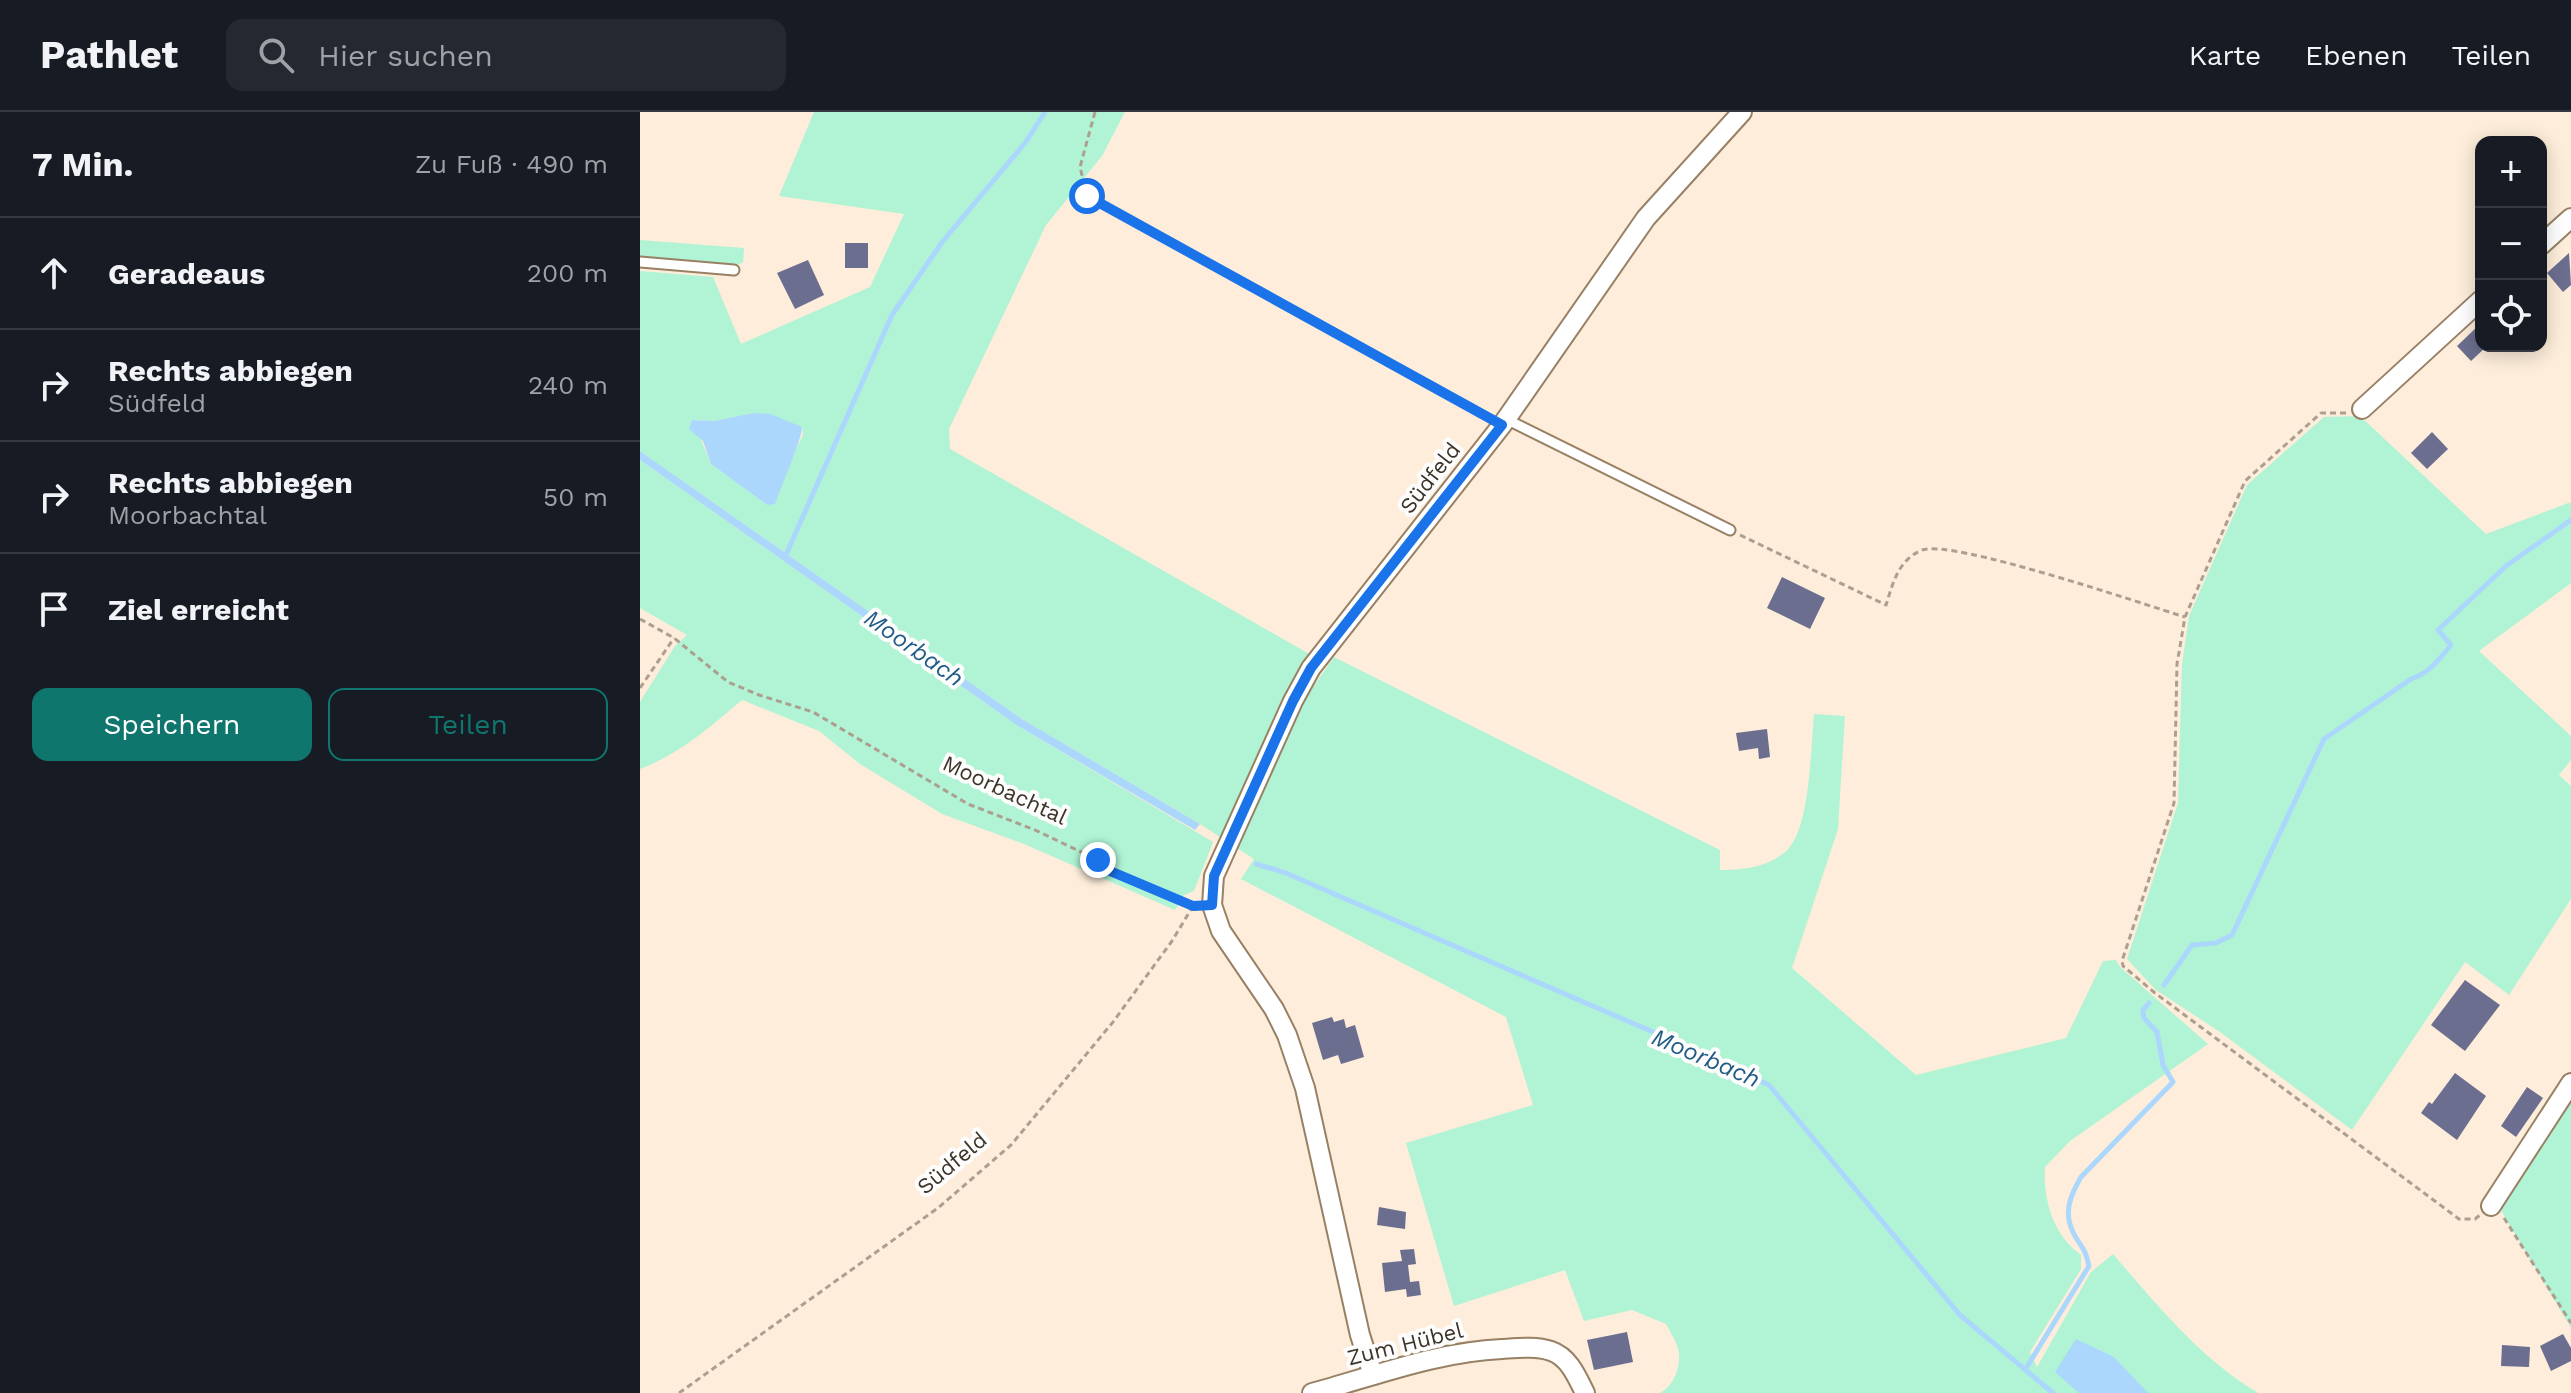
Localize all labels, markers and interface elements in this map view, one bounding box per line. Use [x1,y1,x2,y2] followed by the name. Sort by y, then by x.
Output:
[226,19,786,91] search box
[40,33,178,77] text: Pathlet
[254,33,298,77] icon: search
[318,38,493,73] text: Hier suchen
[2189,39,2261,72] text: Karte
[2305,39,2408,72] text: Ebenen
[2452,39,2531,72] text: Teilen
[2475,136,2547,352] map controls
[2475,136,2547,208] button: +
[32,144,133,184] text: 7 Min.
[415,149,608,179] text: Zu Fuß · 490 m
[1069,178,1105,214] route start
[2475,208,2547,280] button: −
[32,251,76,295] icon: ahead
[108,256,265,291] text: Geradeaus
[527,258,608,288] text: 200 m
[2475,280,2547,352] button: locate
[108,353,353,388] text: Rechts abbiegen
[32,363,76,407] icon: right
[528,370,608,400] text: 240 m
[108,388,206,418] text: Südfeld
[1395,438,1465,518] street label: Südfeld
[108,465,353,500] text: Rechts abbiegen
[32,475,76,519] icon: right
[543,482,608,512] text: 50 m
[108,500,267,530] text: Moorbachtal
[32,587,76,631] icon: arrive
[108,592,289,627] text: Ziel erreicht
[859,604,969,692] water label: Moorbach
[32,688,312,761] button: Speichern
[328,688,608,761] button: Teilen
[939,750,1071,830] street label: Moorbachtal
[1080,842,1116,878] route end
[1648,1023,1764,1093] water label: Moorbach
[912,1127,992,1199] street label: Südfeld
[1345,1318,1466,1370] street label: Zum Hübel

